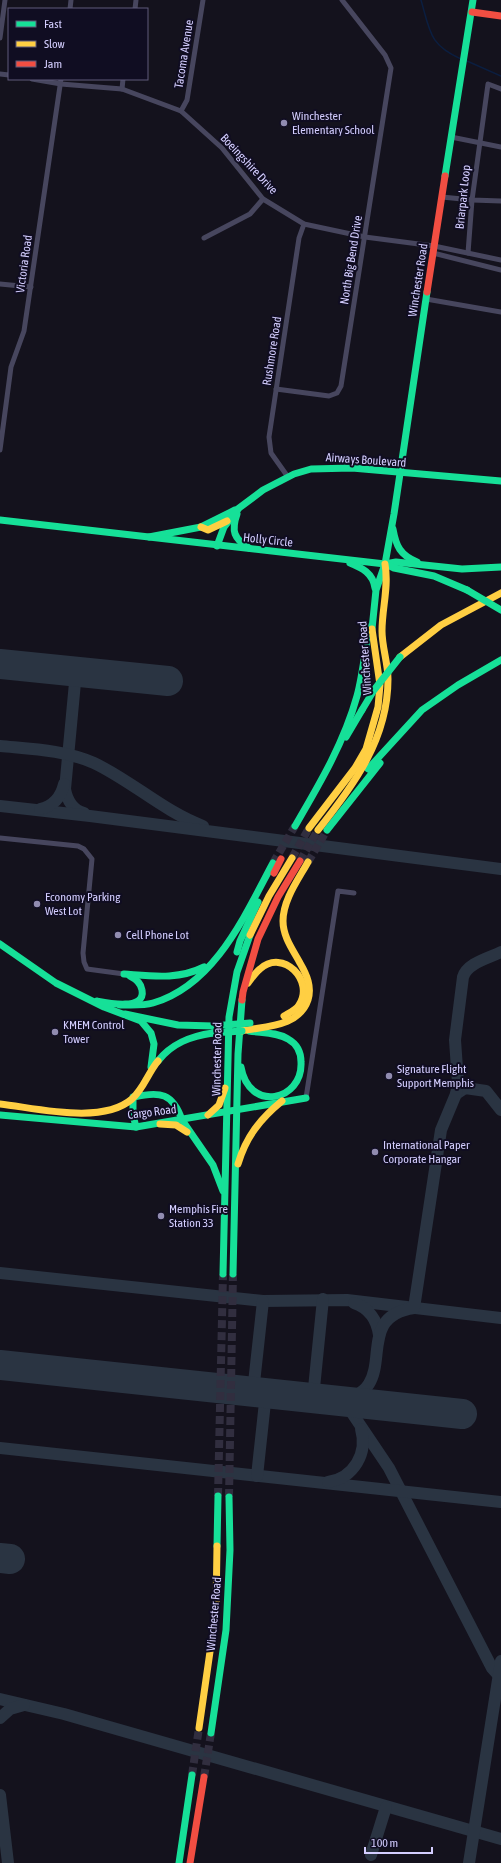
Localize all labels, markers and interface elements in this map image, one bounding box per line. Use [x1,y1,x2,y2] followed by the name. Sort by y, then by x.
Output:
[8,8,148,80] legend
[44,17,62,31] text: Fast
[172,19,196,89] street label: Tacoma Avenue
[44,37,65,51] text: Slow
[44,57,62,71] text: Jam
[292,109,375,137] place label: Winchester Elementary School
[279,118,289,128] marker: Winchester Elementary School
[218,131,280,197] street label: Boeingshire Drive
[453,164,473,230] street label: Briarpark Loop
[337,215,365,305] street label: North Big Bend Drive
[13,234,35,294] street label: Victoria Road
[405,242,431,318] street label: Winchester Road
[260,315,284,387] street label: Rushmore Road
[325,450,407,470] street label: Airways Boulevard
[242,530,294,550] street label: Holly Circle
[355,621,375,695] street label: Winchester Road
[45,890,121,918] place label: Economy Parking West Lot
[32,899,42,909] marker: Economy Parking West Lot
[126,928,189,942] place label: Cell Phone Lot
[113,930,123,940] marker: Cell Phone Lot
[63,1018,125,1046] place label: KMEM Control Tower
[209,1022,225,1096] street label: Winchester Road
[50,1027,60,1037] marker: KMEM Control Tower
[397,1062,474,1090] place label: Signature Flight Support Memphis
[384,1071,394,1081] marker: Signature Flight Support Memphis
[127,1102,177,1122] street label: Cargo Road
[383,1138,470,1166] place label: International Paper Corporate Hangar
[370,1147,380,1157] marker: International Paper Corporate Hangar
[169,1202,228,1230] place label: Memphis Fire Station 33
[156,1211,166,1221] marker: Memphis Fire Station 33
[204,1576,224,1652] street label: Winchester Road
[365,1829,432,1855] scale bar
[371,1836,398,1850] text: 100 m

